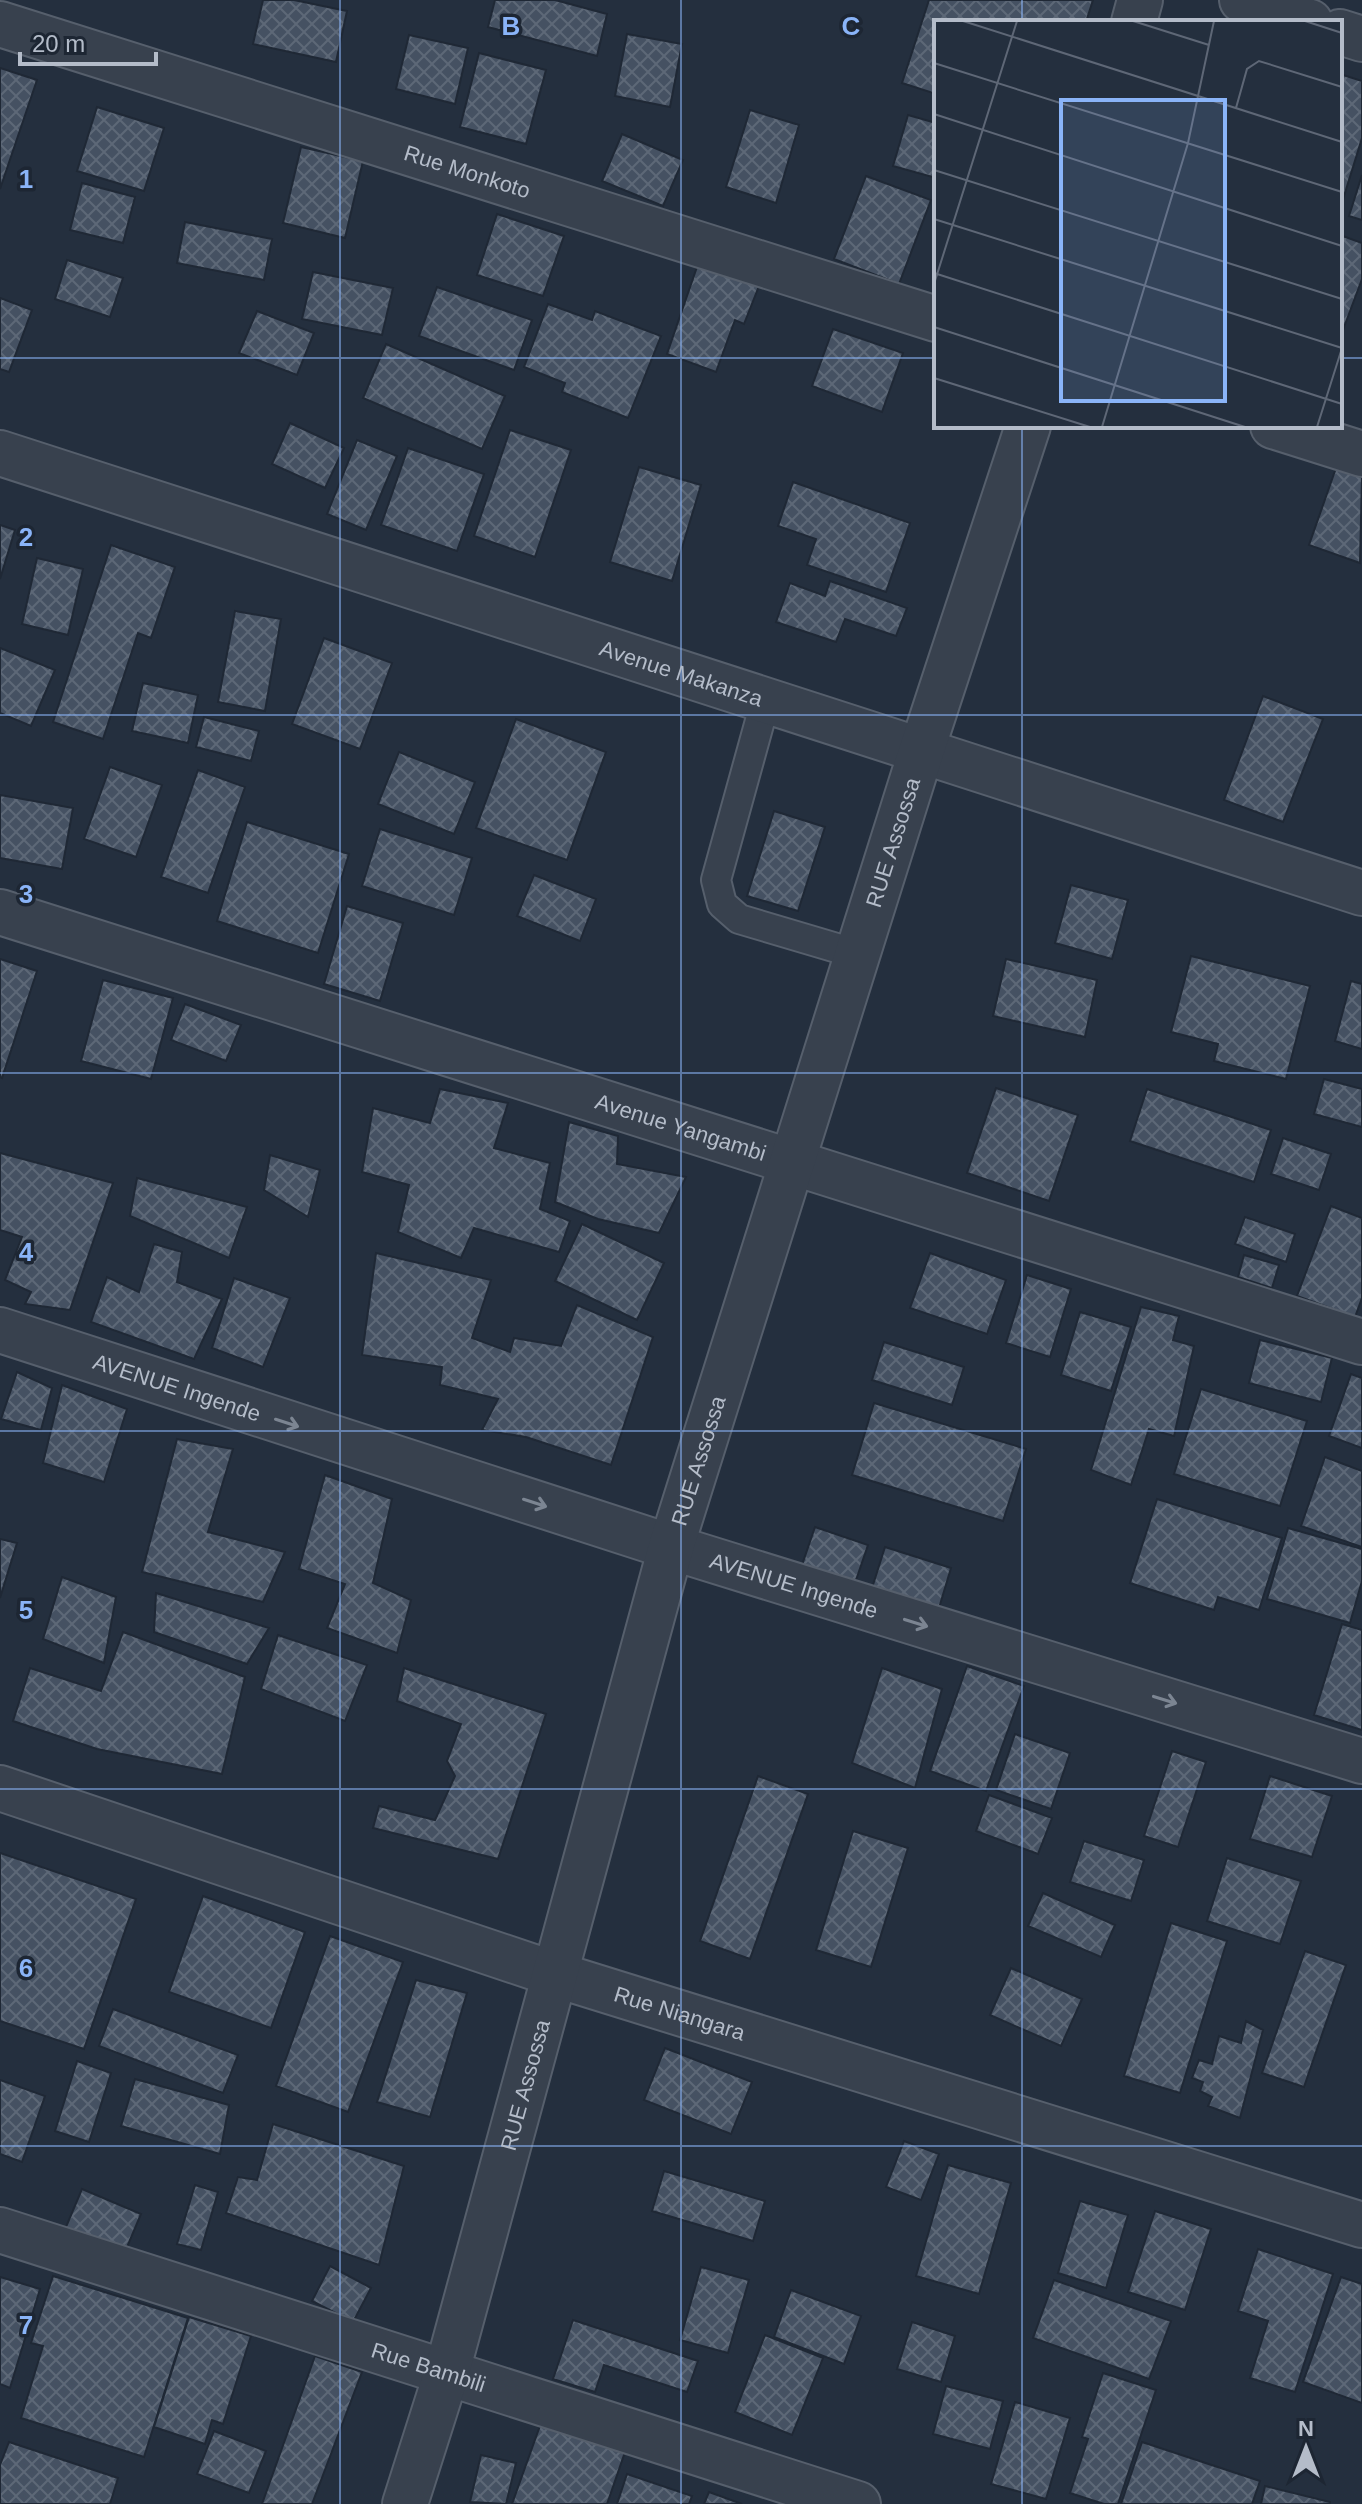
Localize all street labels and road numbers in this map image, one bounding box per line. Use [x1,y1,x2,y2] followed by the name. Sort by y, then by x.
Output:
[401,140,534,203] street label: Rue Monkoto
[597,635,767,711] street label: Avenue Makanza
[861,774,925,910] street label: RUE Assossa
[592,1088,769,1166] street label: Avenue Yangambi
[90,1348,264,1426] street label: AVENUE Ingende
[666,1392,731,1528] street label: RUE Assossa
[707,1547,881,1623] street label: AVENUE Ingende
[611,1981,749,2045] street label: Rue Niangara
[495,2016,555,2153] street label: RUE Assossa
[368,2337,489,2397] street label: Rue Bambili

